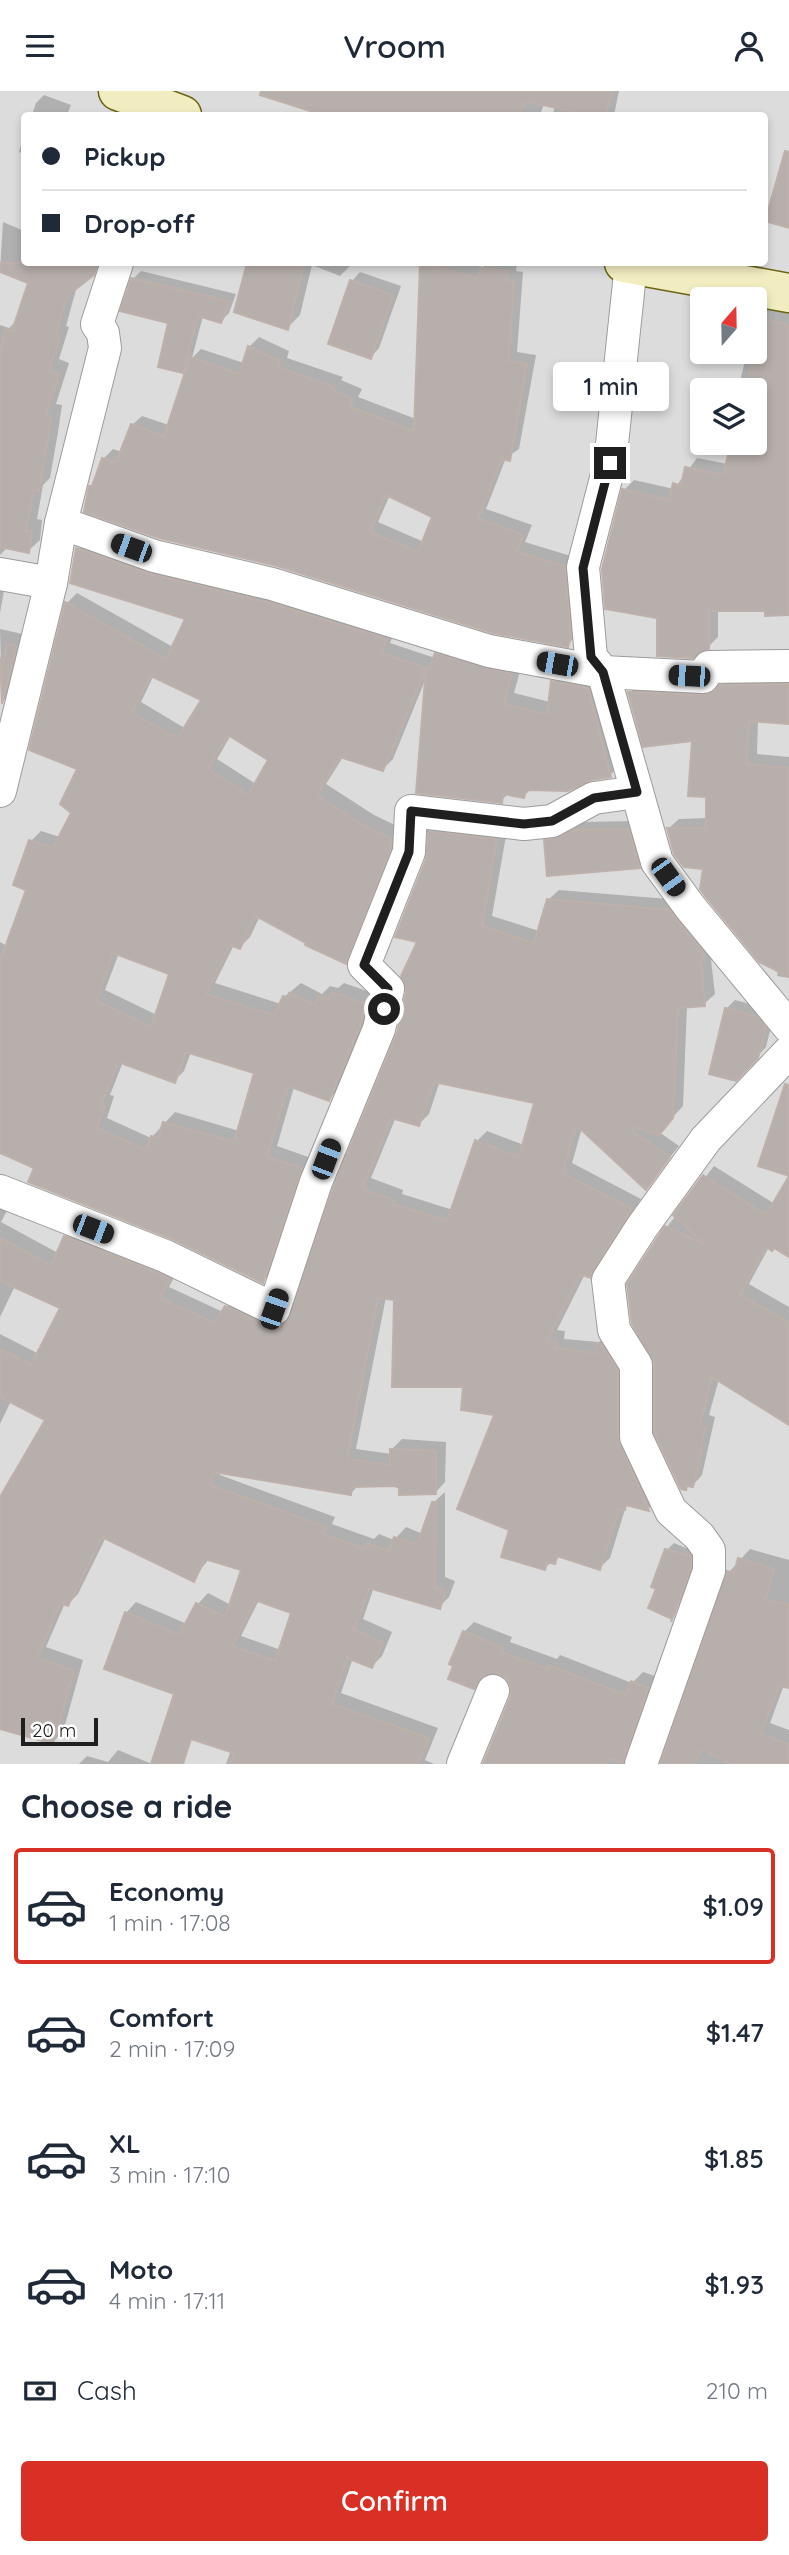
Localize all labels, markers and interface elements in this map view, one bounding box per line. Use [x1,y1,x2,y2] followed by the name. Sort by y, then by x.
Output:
[343,26,446,66] text: Vroom
[21,27,59,65] icon: menu
[730,27,768,65] icon: person
[84,140,166,173] text: Pickup
[84,207,195,240] text: Drop-off
[690,287,766,364] north arrow
[690,287,767,455] map controls
[552,361,668,411] callout: 1 min
[583,372,639,401] text: 1 min
[690,378,767,455] button: layers
[594,447,626,479] route end
[108,531,155,565] car
[535,650,580,678] car
[668,664,711,688] car
[648,854,689,900] car
[368,993,400,1025] route start
[309,1136,344,1182] car
[70,1212,117,1246] car
[258,1286,291,1332] car
[21,1715,98,1747] scale bar
[32,1718,76,1742] text: 20 m
[21,1786,233,1826] text: Choose a ride
[25,1875,88,1938] icon: car
[109,1875,224,1908] text: Economy
[702,1890,764,1923] text: $1.09
[109,1908,231,1937] text: 1 min · 17:08
[25,2001,88,2064] icon: car
[109,2001,214,2034] text: Comfort
[706,2016,764,2049] text: $1.47
[109,2034,235,2063] text: 2 min · 17:09
[25,2127,88,2190] icon: car
[109,2127,141,2160] text: XL
[704,2142,764,2175] text: $1.85
[109,2160,230,2189] text: 3 min · 17:10
[25,2253,88,2316] icon: car
[109,2253,173,2286] text: Moto
[704,2268,764,2301] text: $1.93
[109,2286,225,2315] text: 4 min · 17:11
[21,2372,59,2410] icon: cash
[77,2374,137,2407] text: Cash
[706,2376,768,2405] text: 210 m
[21,2461,768,2541] button: Confirm

